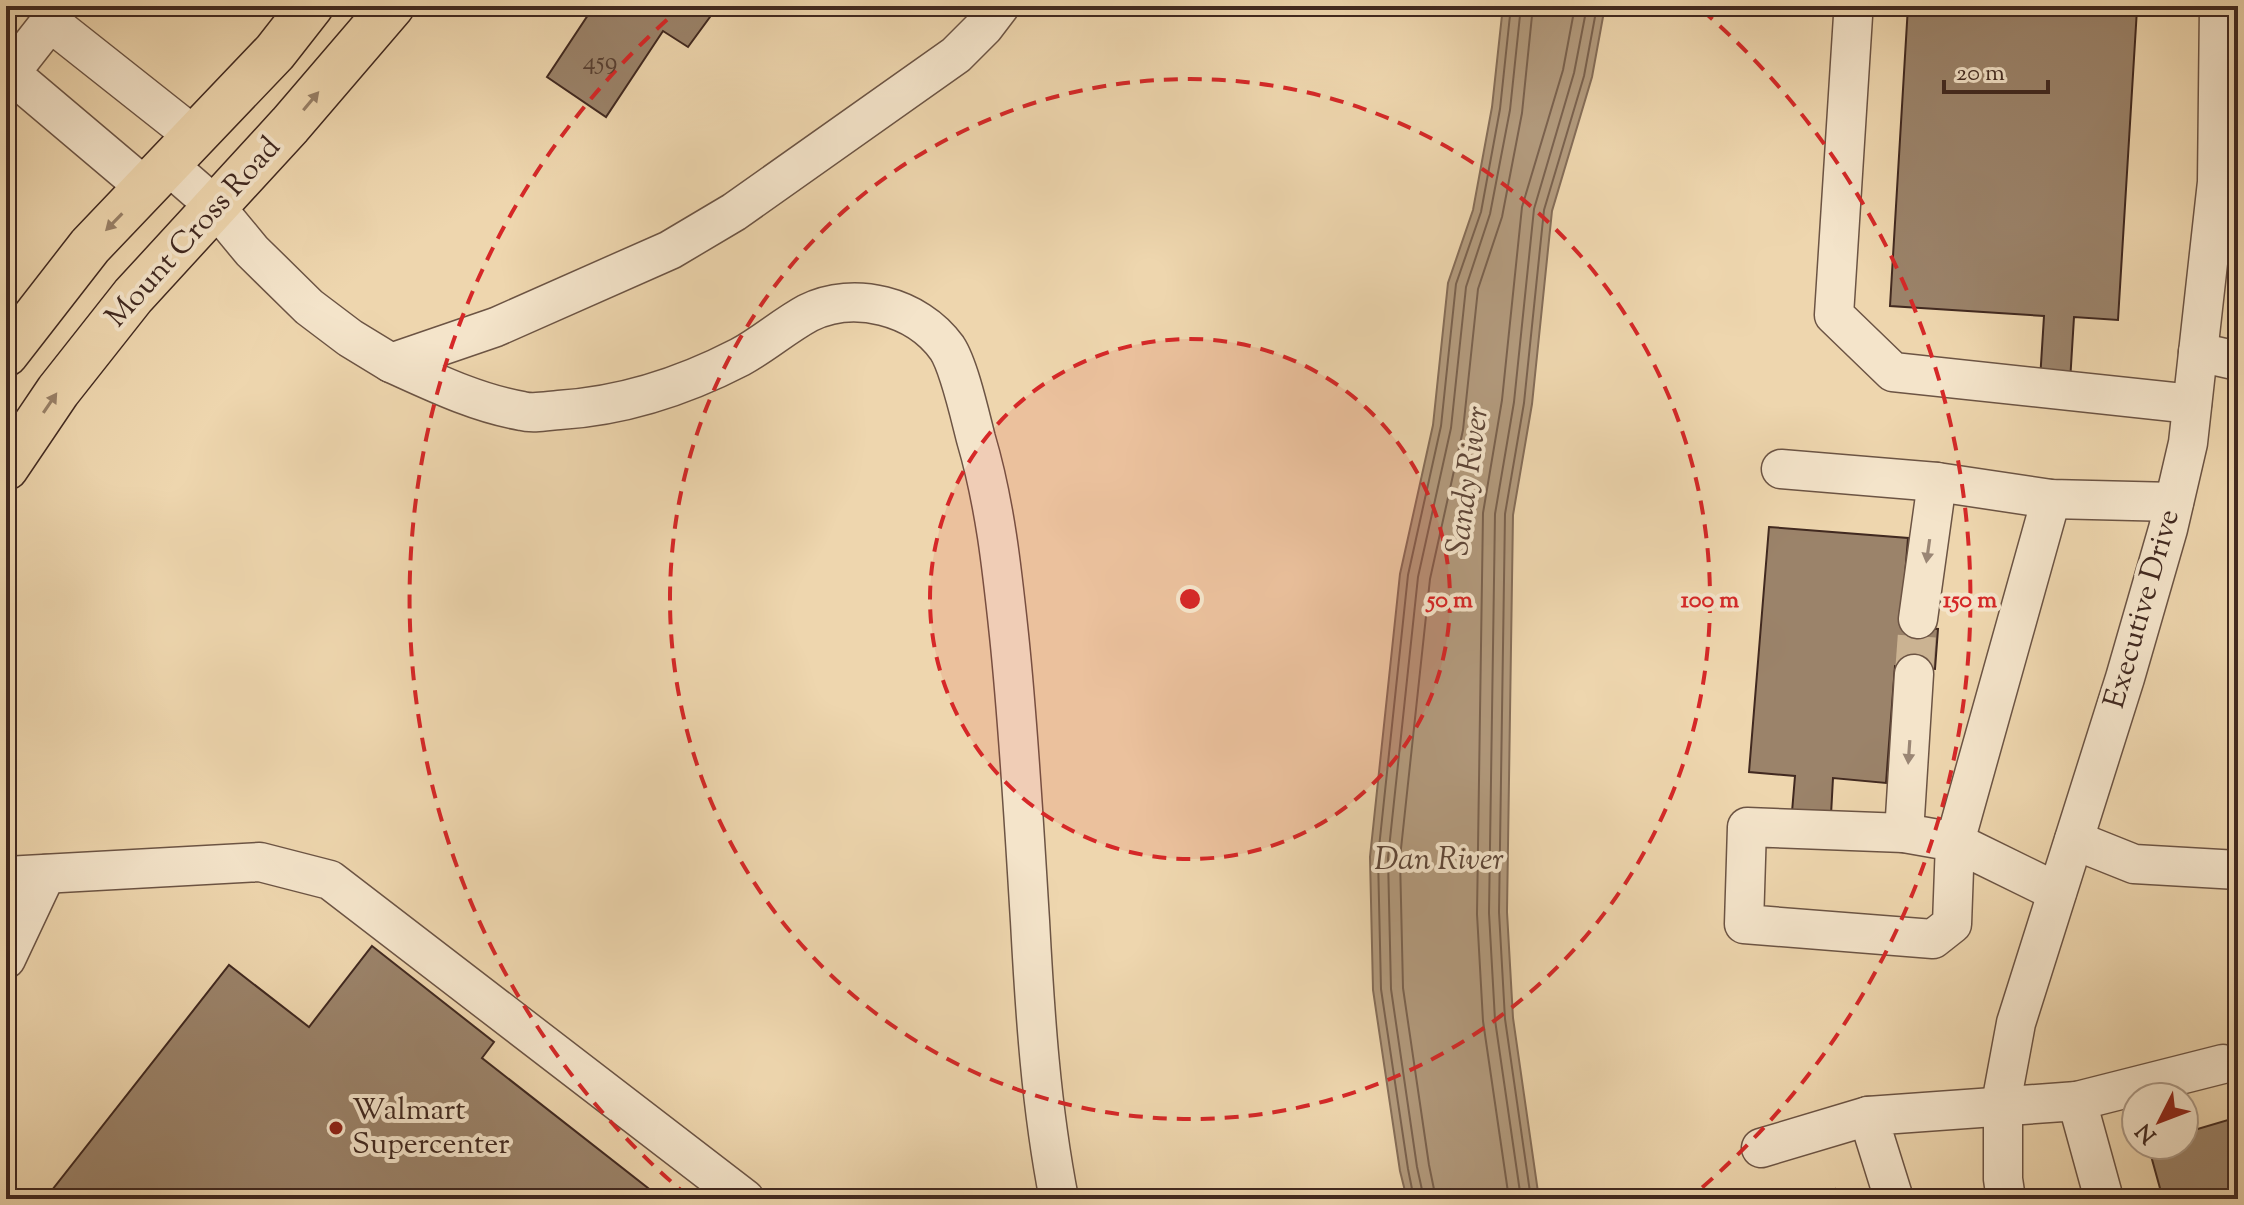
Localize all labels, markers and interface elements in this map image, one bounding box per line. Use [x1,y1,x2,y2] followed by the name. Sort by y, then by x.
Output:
[583,44,617,81] house number: 459
[1944,44,2048,94] scale bar
[1956,57,2005,91] text: 20 m
[302,91,319,111] one-way arrow
[96,128,292,338] street label: Mount Cross Road
[105,212,123,231] one-way arrow
[42,393,57,414] one-way arrow
[1436,404,1502,558] water label: Sandy River
[2094,504,2192,714] street label: Executive Drive
[1921,539,1934,564] one-way arrow
[1425,584,1473,618] text: 50 m
[1681,584,1739,618] text: 100 m
[1943,584,1997,618] text: 150 m
[1176,585,1204,613] centre of rings
[1903,740,1916,765] one-way arrow
[1374,838,1504,884] water label: Dan River
[2120,1081,2200,1161] north arrow
[352,1090,510,1167] place label: Walmart Supercenter
[2129,1115,2165,1150] text: N
[327,1119,345,1137] marker: Walmart Supercenter

